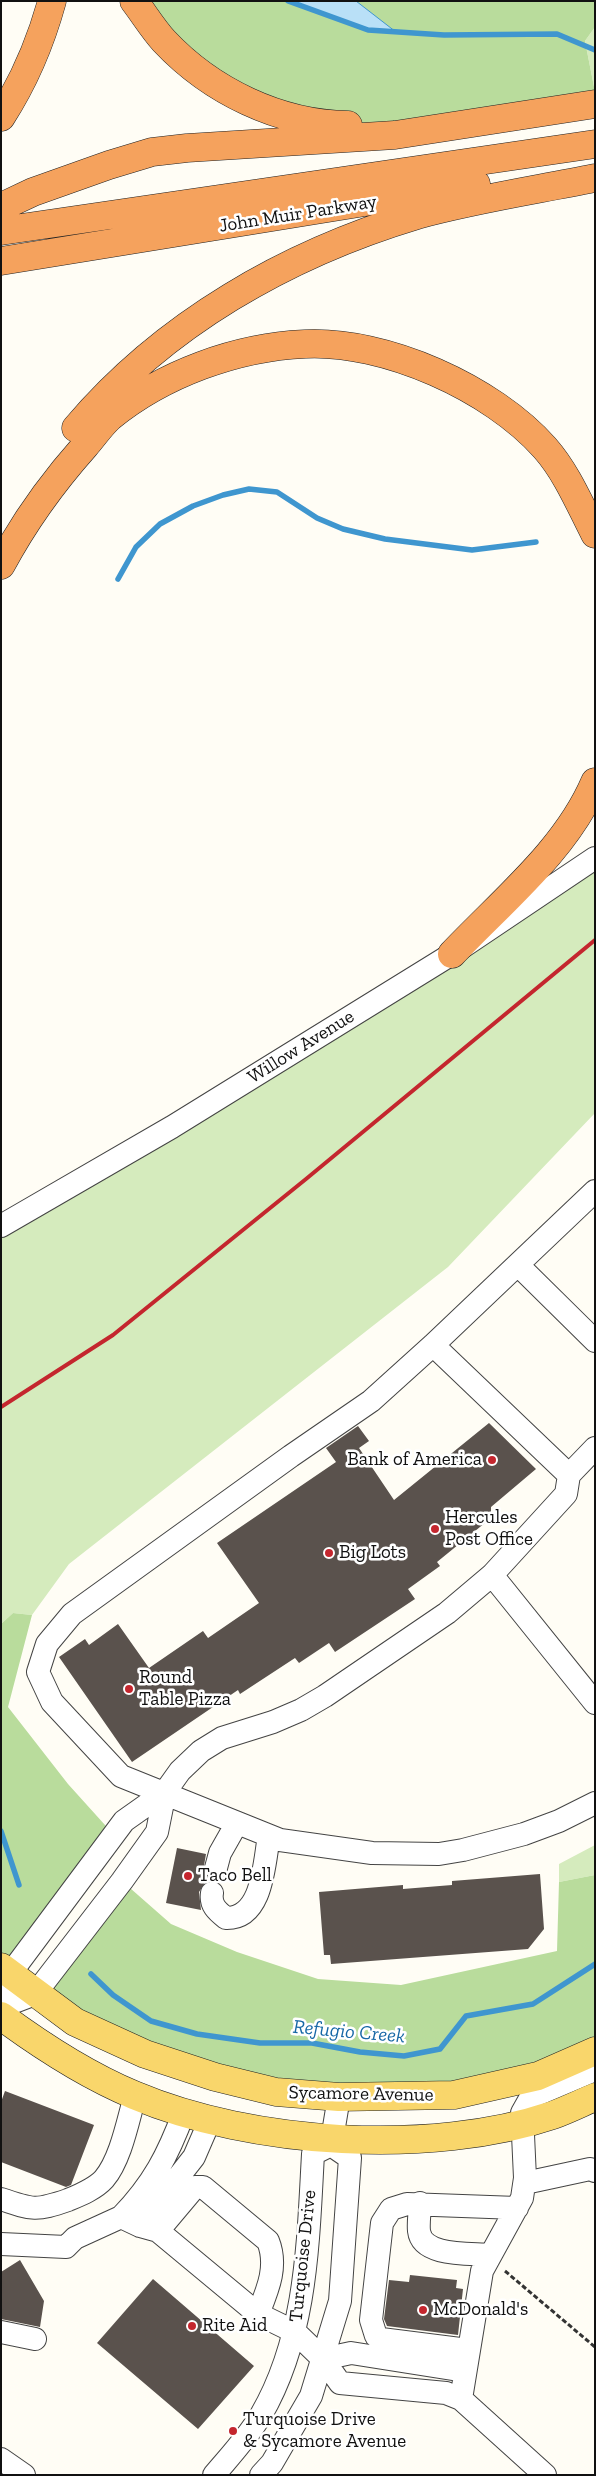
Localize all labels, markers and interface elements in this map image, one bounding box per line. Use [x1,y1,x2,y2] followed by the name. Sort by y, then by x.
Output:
[218,190,378,238] street label: John Muir Parkway
[243,1005,359,1089] street label: Willow Avenue
[347,1449,482,1471] place label: Bank of America
[486,1454,498,1466] marker: Bank of America
[445,1507,533,1551] place label: Hercules Post Office
[429,1523,441,1535] marker: Hercules Post Office
[339,1542,406,1564] place label: Big Lots
[323,1547,335,1559] marker: Big Lots
[139,1667,231,1711] place label: Round Table Pizza
[123,1683,135,1695] marker: Round Table Pizza
[198,1865,272,1887] place label: Taco Bell
[182,1870,194,1882] marker: Taco Bell
[292,2015,406,2049] water label: Refugio Creek
[288,2081,434,2107] street label: Sycamore Avenue
[285,2189,321,2323] street label: Turquoise Drive
[433,2299,528,2321] place label: McDonald's
[417,2304,429,2316] marker: McDonald's
[202,2315,267,2337] place label: Rite Aid
[186,2320,198,2332] marker: Rite Aid
[243,2409,406,2453] place label: Turquoise Drive & Sycamore Avenue
[227,2425,239,2437] marker: Turquoise Drive & Sycamore Avenue

